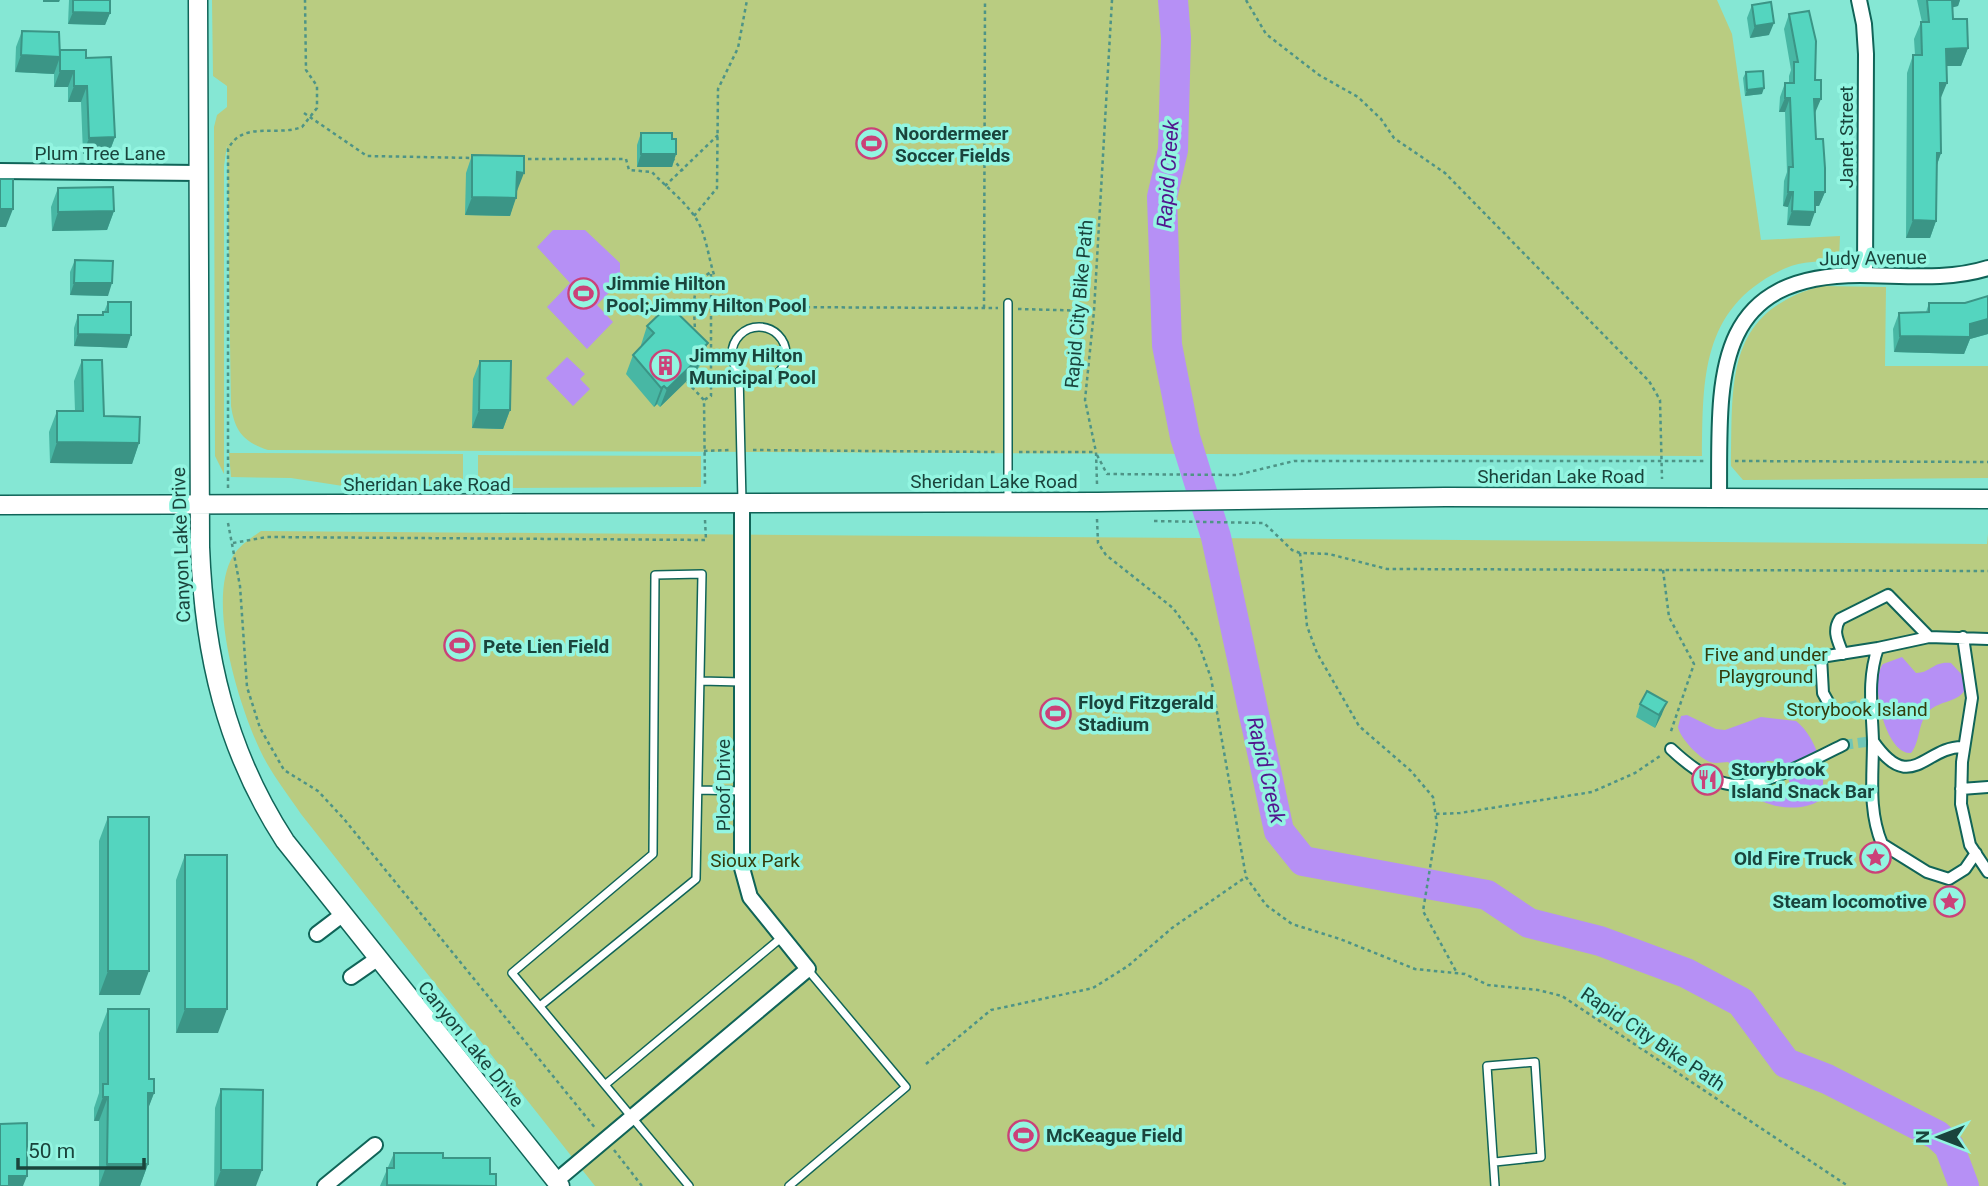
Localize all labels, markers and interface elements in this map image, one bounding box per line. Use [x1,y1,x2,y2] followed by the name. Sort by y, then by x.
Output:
[1835,86,1858,188] street label: Janet Street
[1152,118,1184,229] water label: Rapid Creek
[895,122,1011,167] place label: Noordermeer Soccer Fields
[855,127,889,161] sports icon: Noordermeer Soccer Fields
[35,142,166,165] street label: Plum Tree Lane
[1060,219,1098,389] street label: Rapid City Bike Path
[1819,246,1927,270] street label: Judy Avenue
[606,272,807,317] place label: Jimmie Hilton Pool;Jimmy Hilton Pool
[566,277,600,311] sports icon: Jimmie Hilton Pool;Jimmy Hilton Pool
[689,344,816,389] place label: Jimmy Hilton Municipal Pool
[649,349,683,383] building icon: Jimmy Hilton Municipal Pool
[1477,465,1645,488] street label: Sheridan Lake Road
[167,467,195,623] street label: Canyon Lake Drive
[910,470,1078,493] street label: Sheridan Lake Road
[343,473,511,496] street label: Sheridan Lake Road
[443,629,477,663] sports icon: Pete Lien Field
[483,635,609,658] place label: Pete Lien Field
[1704,643,1828,688] park label: Five and under Playground
[1078,691,1214,736] place label: Floyd Fitzgerald Stadium
[1038,696,1072,730] sports icon: Floyd Fitzgerald Stadium
[1786,698,1928,721] park label: Storybook Island
[1242,714,1290,826] water label: Rapid Creek
[712,739,735,831] street label: Ploof Drive
[1731,758,1874,803] place label: Storybrook Island Snack Bar
[1691,763,1725,797] restaurant icon: Storybrook Island Snack Bar
[1859,841,1893,875] place icon: Old Fire Truck
[1734,847,1854,870] place label: Old Fire Truck
[710,849,800,872] park label: Sioux Park
[1933,884,1967,918] place icon: Steam locomotive
[1772,890,1927,913] place label: Steam locomotive
[413,976,529,1112] street label: Canyon Lake Drive
[1576,982,1730,1096] street label: Rapid City Bike Path
[1904,1102,1974,1172] north arrow
[1006,1118,1040,1152] sports icon: McKeague Field
[1046,1124,1183,1147] place label: McKeague Field
[18,1126,144,1170] scale bar
[1911,1130,1934,1144] text: N
[28,1139,75,1163] text: 50 m

